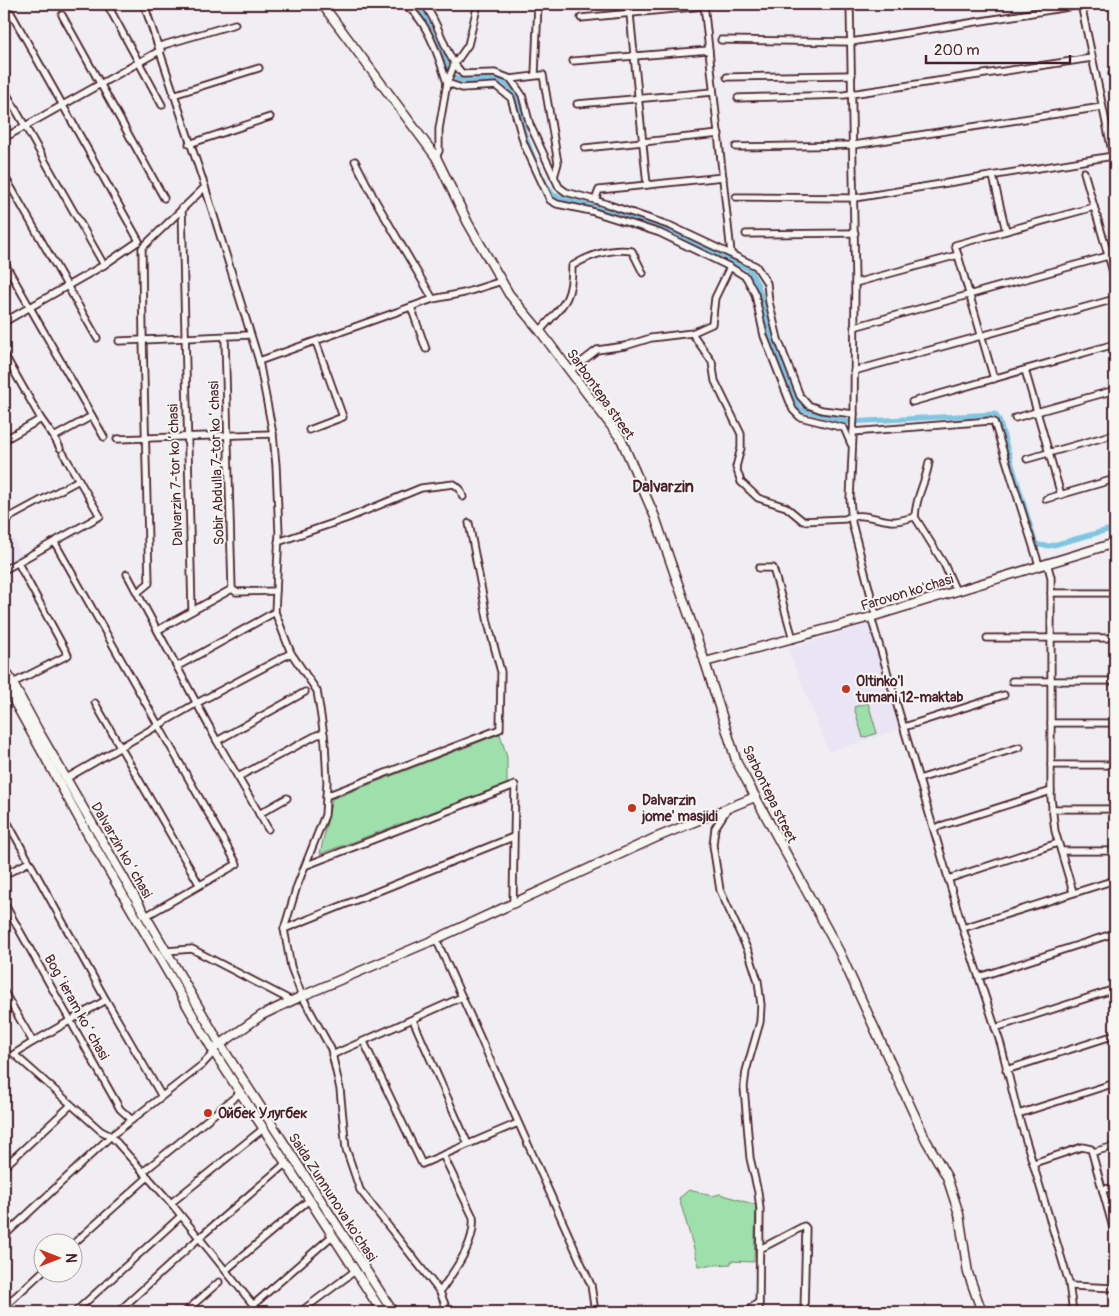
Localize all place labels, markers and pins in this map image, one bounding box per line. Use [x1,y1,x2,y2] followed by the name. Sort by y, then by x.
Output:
[855,673,963,706] place label: Oltinko'l tumani 12-maktab
[840,683,852,695] marker: Oltinko'l tumani 12-maktab
[641,792,718,825] place label: Dalvarzin jome' masjidi
[626,802,638,814] marker: Dalvarzin jome' masjidi
[218,1105,308,1122] place label: Ойбек Улугбек
[202,1107,214,1119] marker: Ойбек Улугбек

